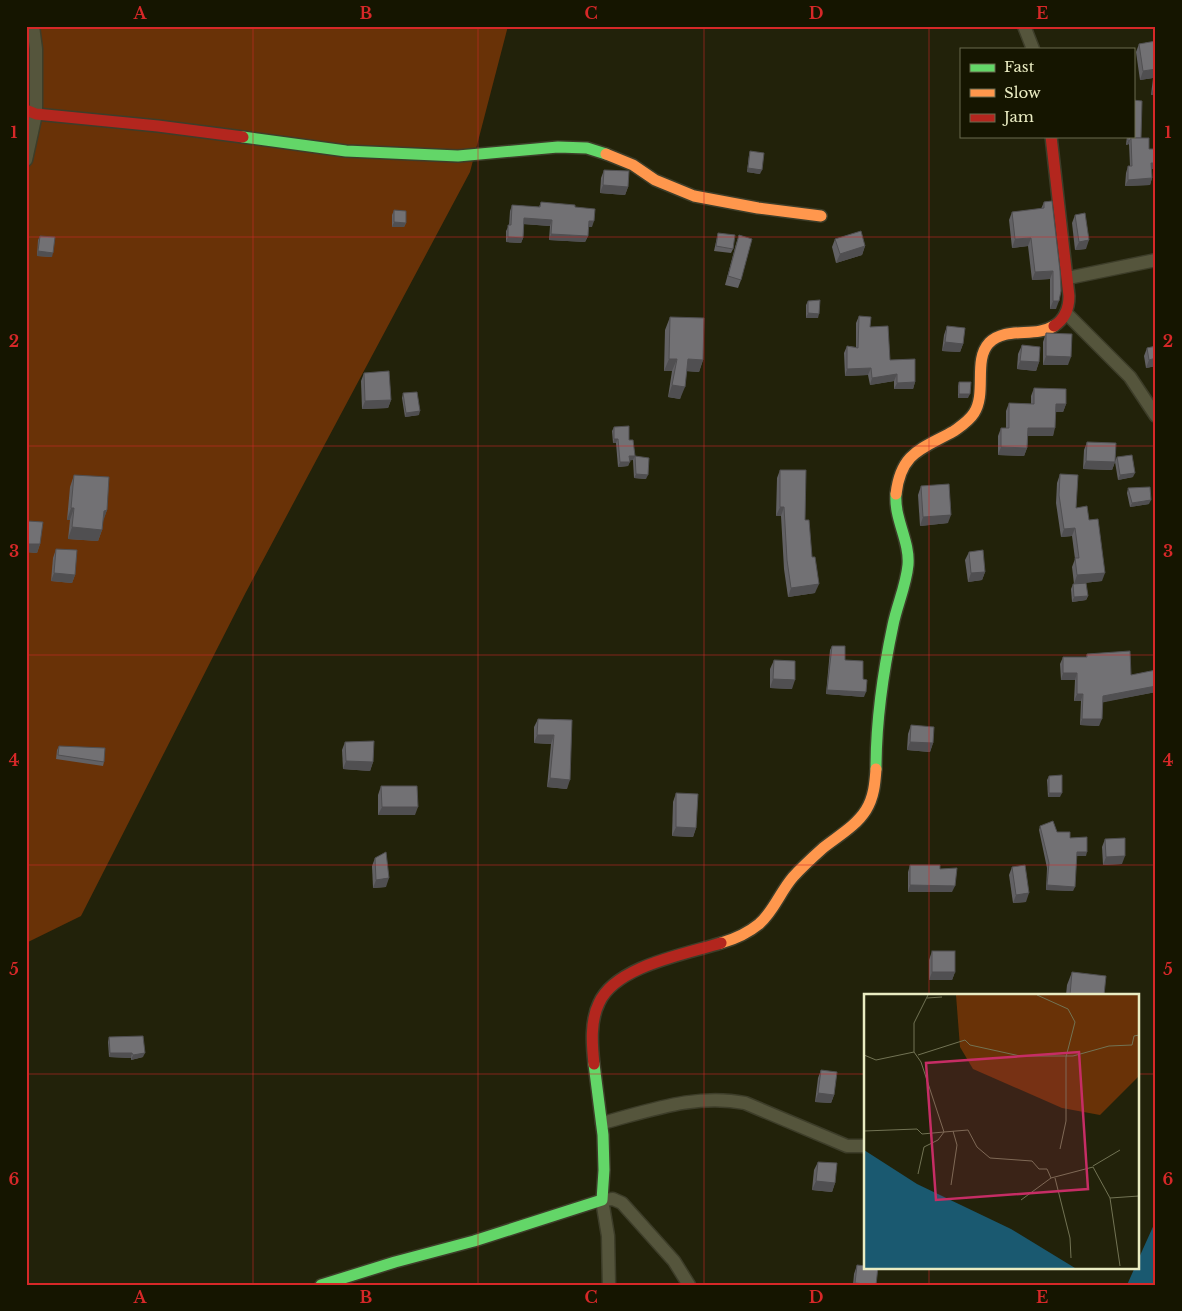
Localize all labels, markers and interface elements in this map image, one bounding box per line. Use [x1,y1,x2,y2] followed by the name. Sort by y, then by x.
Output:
[133,3,148,23] text: A
[360,3,373,23] text: B
[584,3,598,23] text: C
[809,3,823,23] text: D
[1036,3,1048,23] text: E
[960,48,1134,138] legend
[1004,57,1035,76] text: Fast
[1004,83,1041,102] text: Slow
[1002,107,1034,126] text: Jam
[11,122,18,142] text: 1
[1165,122,1172,142] text: 1
[9,331,19,351] text: 2
[1163,331,1173,351] text: 2
[9,541,19,561] text: 3
[1163,541,1173,561] text: 3
[9,750,19,770] text: 4
[1163,750,1173,770] text: 4
[9,959,19,979] text: 5
[1163,959,1173,979] text: 5
[864,994,1140,1268] inset map
[9,1169,20,1189] text: 6
[1163,1169,1174,1189] text: 6
[133,1287,148,1307] text: A
[360,1287,373,1307] text: B
[584,1287,598,1307] text: C
[809,1287,823,1307] text: D
[1036,1287,1048,1307] text: E

